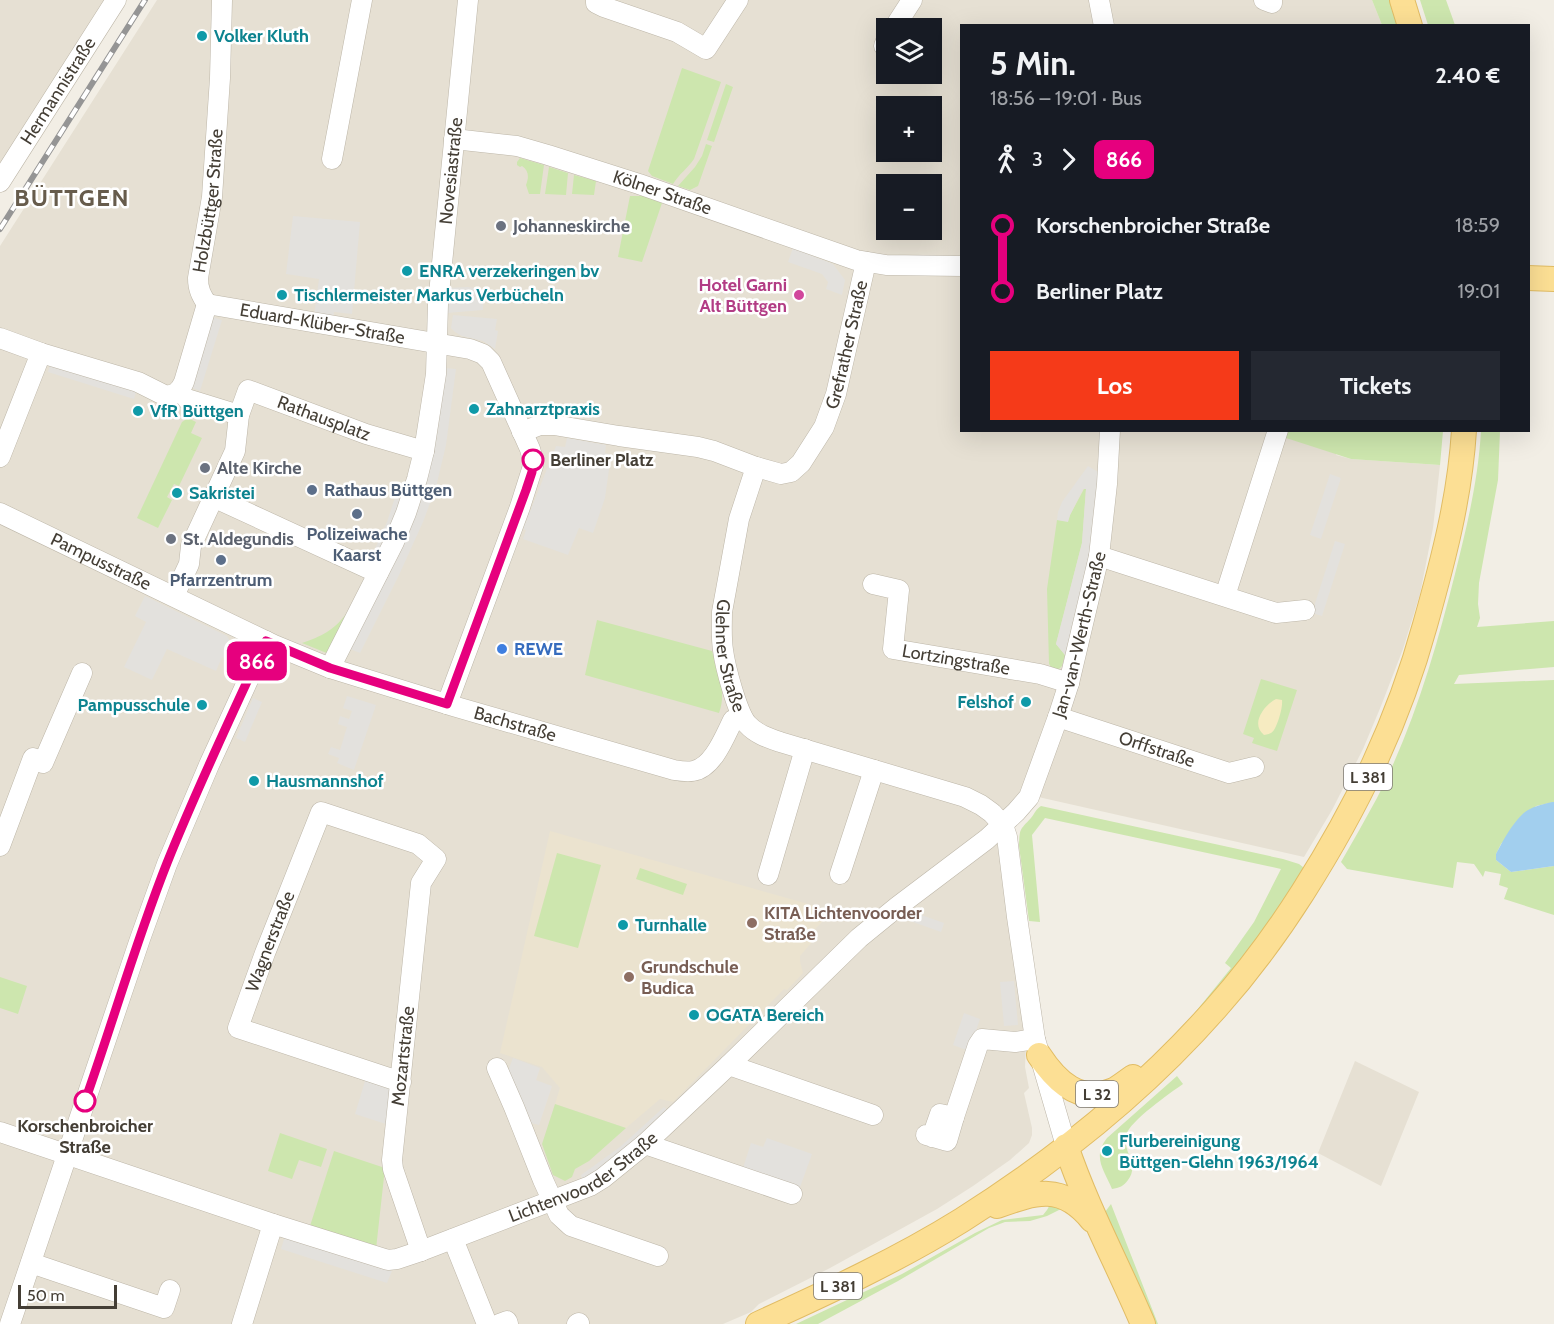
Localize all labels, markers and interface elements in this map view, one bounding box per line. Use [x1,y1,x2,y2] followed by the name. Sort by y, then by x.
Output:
[876,18,942,240] map controls
[876,18,942,84] button: layers
[214,25,309,47] place label: Volker Kluth
[195,29,209,43] marker: Volker Kluth
[16,33,100,149] street label: Hermannistraße
[990,43,1076,83] text: 5 Min.
[1435,62,1500,89] text: 2.40 €
[990,86,1142,110] text: 18:56 – 19:01 · Bus
[876,96,942,162] button: +
[435,116,467,225] street label: Novesiastraße
[188,128,228,274] street label: Holzbüttger Straße
[990,143,1023,176] icon: walk
[1052,143,1085,176] icon: forward
[1032,147,1043,171] text: 3
[1106,147,1142,172] text: 866
[610,165,715,220] street label: Kölner Straße
[876,174,942,240] button: −
[14,183,130,212] district label: BÜTTGEN
[1036,212,1270,239] text: Korschenbroicher Straße
[1455,213,1500,237] text: 18:59
[512,215,630,237] place label: Johanneskirche
[494,219,508,233] marker: Johanneskirche
[419,260,599,282] place label: ENRA verzekeringen bv
[400,264,414,278] marker: ENRA verzekeringen bv
[699,274,787,317] place label: Hotel Garni Alt Büttgen
[820,278,873,412] street label: Grefrather Straße
[1036,278,1163,305] text: Berliner Platz
[1457,279,1500,303] text: 19:01
[294,284,564,306] place label: Tischlermeister Markus Verbücheln
[275,288,289,302] marker: Tischlermeister Markus Verbücheln
[792,288,806,302] marker: Hotel Garni Alt Büttgen
[238,299,406,349] street label: Eduard-Klüber-Straße
[990,351,1239,420] button: Los
[1251,351,1500,420] button: Tickets
[274,391,374,446] street label: Rathausplatz
[486,398,600,420] place label: Zahnarztpraxis
[150,400,244,422] place label: VfR Büttgen
[467,402,481,416] marker: Zahnarztpraxis
[131,404,145,418] marker: VfR Büttgen
[522,449,544,471] marker: Berliner Platz
[550,449,654,471] place label: Berliner Platz
[217,457,302,479] place label: Alte Kirche
[198,461,212,475] marker: Alte Kirche
[324,479,452,501] place label: Rathaus Büttgen
[189,482,255,504] place label: Sakristei
[305,483,319,497] marker: Rathaus Büttgen
[170,486,184,500] marker: Sakristei
[350,507,364,521] marker: Polizeiwache Kaarst
[306,523,408,566] place label: Polizeiwache Kaarst
[47,528,155,595] street label: Pampusstraße
[183,528,294,550] place label: St. Aldegundis
[164,532,178,546] marker: St. Aldegundis
[1047,549,1111,721] street label: Jan-van-Werth-Straße
[214,553,228,567] marker: Pfarrzentrum
[170,569,272,591] place label: Pfarrzentrum
[711,597,750,715] street label: Glehner Straße
[514,638,563,660] place label: REWE
[900,640,1012,680] street label: Lortzingstraße
[222,642,292,680] line badge: 866
[495,642,509,656] marker: REWE
[239,649,275,674] text: 866
[957,691,1014,713] place label: Felshof
[78,694,190,716] place label: Pampusschule
[1019,695,1033,709] marker: Felshof
[195,698,209,712] marker: Pampusschule
[471,702,559,746] street label: Bachstraße
[1116,727,1198,772] street label: Orffstraße
[1344,764,1392,790] road number: L 381
[266,770,384,792] place label: Hausmannshof
[247,774,261,788] marker: Hausmannshof
[241,888,299,995] street label: Wagnerstraße
[764,902,922,945] place label: KITA Lichtenvoorder Straße
[635,914,707,936] place label: Turnhalle
[745,916,759,930] marker: KITA Lichtenvoorder Straße
[616,918,630,932] marker: Turnhalle
[641,956,738,999] place label: Grundschule Budica
[622,970,636,984] marker: Grundschule Budica
[706,1004,824,1026] place label: OGATA Bereich
[387,1005,419,1107] street label: Mozartstraße
[687,1008,701,1022] marker: OGATA Bereich
[1076,1081,1118,1107] road number: L 32
[74,1090,96,1112] marker: Korschenbroicher Straße
[17,1115,153,1158] place label: Korschenbroicher Straße
[505,1127,662,1227] street label: Lichtenvoorder Straße
[1119,1130,1319,1173] place label: Flurbereinigung Büttgen-Glehn 1963/1964
[1100,1144,1114,1158] marker: Flurbereinigung Büttgen-Glehn 1963/1964
[814,1273,862,1299] road number: L 381
[18,1282,117,1310] scale bar
[27,1286,64,1305] text: 50 m

